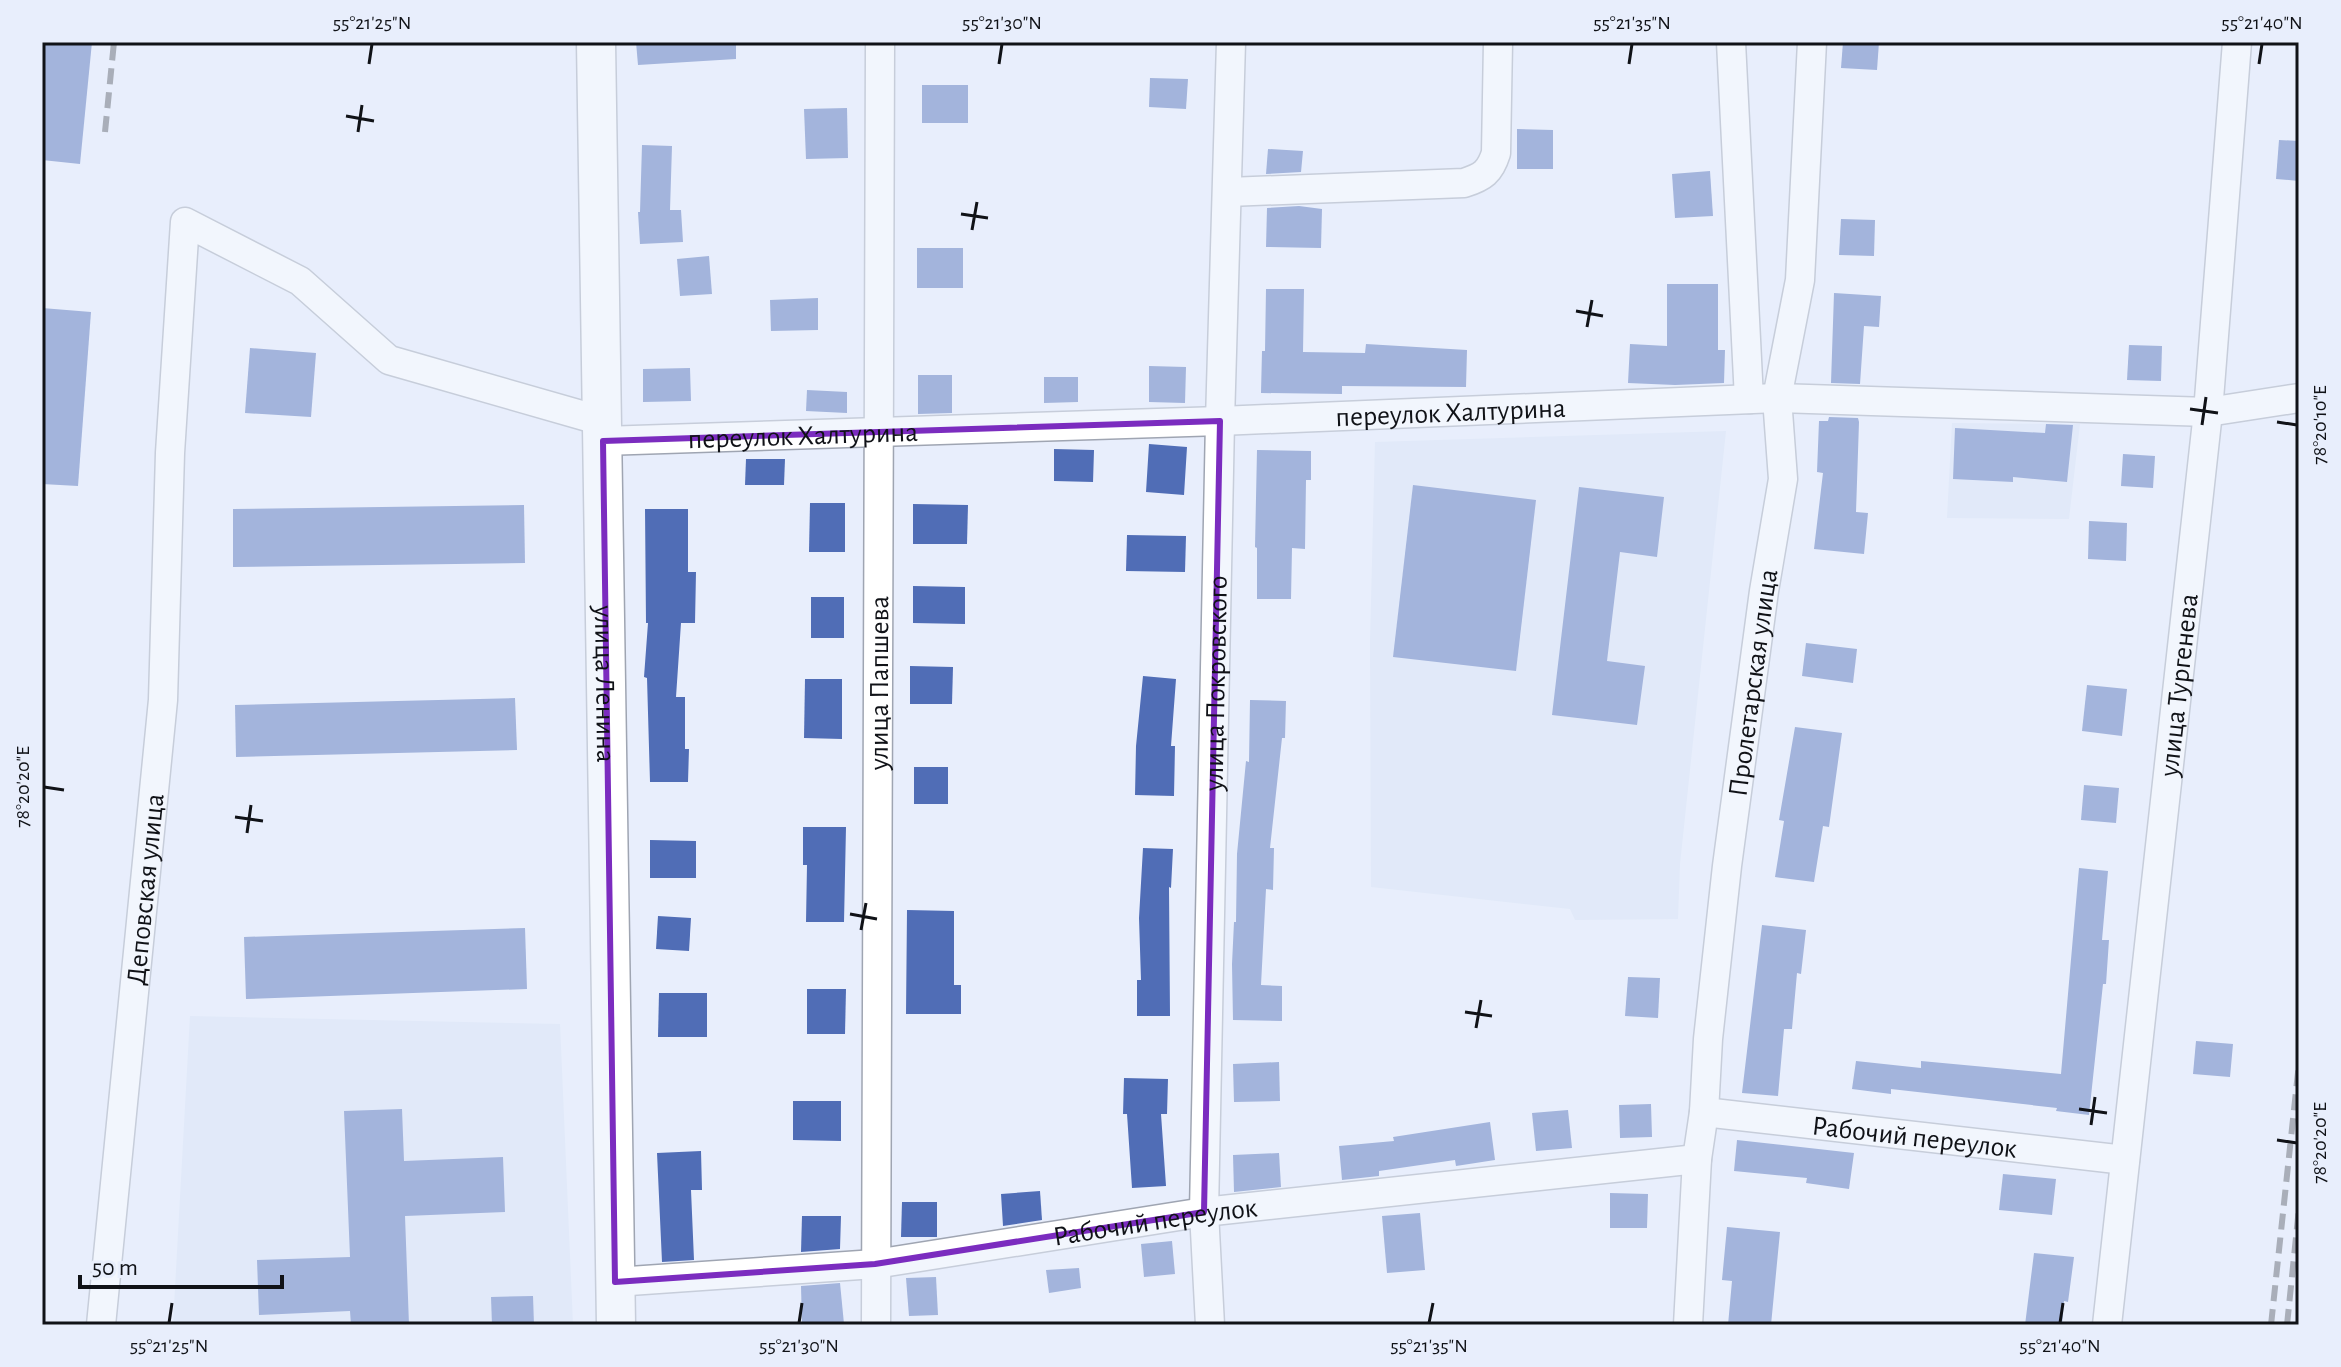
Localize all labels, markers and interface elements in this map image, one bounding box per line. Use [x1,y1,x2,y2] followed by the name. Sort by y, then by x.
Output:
[333,13,411,33] text: 55°21'25"N
[962,13,1042,33] text: 55°21'30"N
[1593,13,1671,33] text: 55°21'35"N
[2221,13,2303,33] text: 55°21'40"N
[2310,385,2330,465] text: 78°20'10"E
[1335,395,1566,432] street label: переулок Халтурина
[687,419,919,454] street label: переулок Халтурина
[1724,567,1784,798] street label: Пролетарская улица
[1200,575,1233,792] street label: улица Покровского
[2156,592,2204,779] street label: улица Тургенева
[866,595,894,771] street label: улица Папшева
[589,604,619,763] street label: улица Ленина
[13,746,33,828] text: 78°20'20"E
[123,792,170,986] street label: Деповская улица
[2310,1102,2330,1184] text: 78°20'20"E
[1810,1112,2019,1164] street label: Рабочий переулок
[1051,1194,1259,1252] street label: Рабочий переулок
[80,1239,282,1289] scale bar
[92,1256,138,1280] text: 50 m
[130,1336,208,1356] text: 55°21'25"N
[759,1336,839,1356] text: 55°21'30"N
[1390,1336,1468,1356] text: 55°21'35"N
[2019,1336,2101,1356] text: 55°21'40"N

